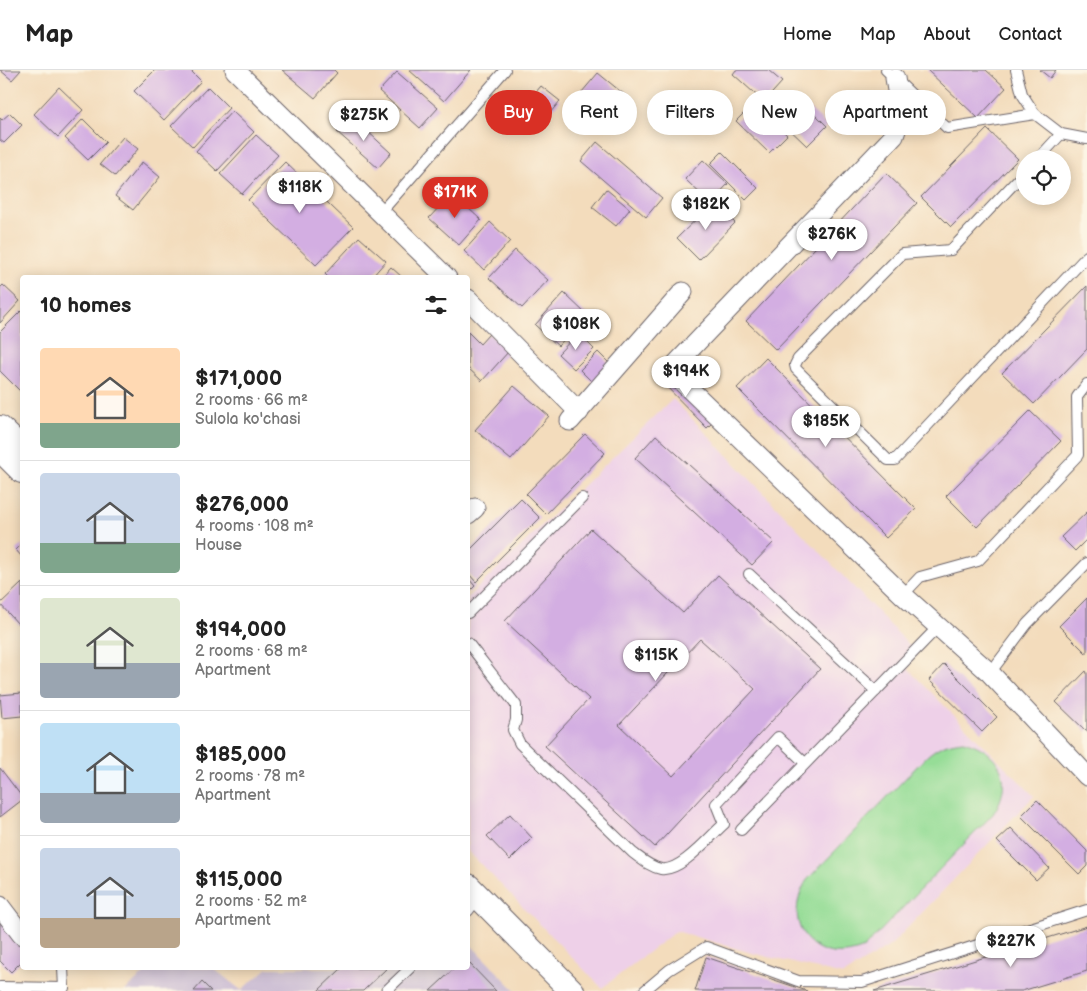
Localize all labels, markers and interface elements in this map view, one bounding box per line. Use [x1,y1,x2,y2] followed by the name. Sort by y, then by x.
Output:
[25,20,73,49] text: Map
[783,24,832,45] text: Home
[860,24,896,45] text: Map
[924,24,971,45] text: About
[999,24,1062,45] text: Contact
[485,90,552,135] chip: Buy
[562,90,637,135] chip: Rent
[647,90,733,135] chip: Filters
[743,90,815,135] chip: New
[825,90,946,135] chip: Apartment
[329,100,399,142] pin: $275K
[340,106,388,125] text: $275K
[1016,150,1071,205] map controls
[1016,150,1071,205] button: locate
[265,172,335,214] pin: $118K
[420,176,490,219] pin: $171K
[278,178,322,197] text: $118K
[433,183,477,202] text: $171K
[671,189,741,231] pin: $182K
[682,195,730,214] text: $182K
[797,218,867,261] pin: $276K
[808,225,857,244] text: $276K
[422,291,450,319] icon: filters
[40,293,131,318] text: 10 homes
[541,308,611,351] pin: $108K
[552,315,600,334] text: $108K
[651,356,721,398] pin: $194K
[663,362,709,381] text: $194K
[195,366,282,391] text: $171,000
[80,368,140,428] icon: home
[195,391,308,410] text: 2 rooms · 66 m²
[791,406,861,448] pin: $185K
[195,410,301,429] text: Sulola ko'chasi
[802,412,850,431] text: $185K
[195,492,289,517] text: $276,000
[80,493,140,553] icon: home
[195,517,314,536] text: 4 rooms · 108 m²
[195,536,242,555] text: House
[195,617,286,642] text: $194,000
[80,618,140,678] icon: home
[621,640,691,682] pin: $115K
[195,642,308,661] text: 2 rooms · 68 m²
[634,646,678,665] text: $115K
[195,661,271,680] text: Apartment
[195,742,286,767] text: $185,000
[80,743,140,803] icon: home
[195,767,305,786] text: 2 rooms · 78 m²
[195,786,271,805] text: Apartment
[195,867,283,892] text: $115,000
[80,868,140,928] icon: home
[195,892,307,911] text: 2 rooms · 52 m²
[195,911,271,930] text: Apartment
[976,926,1046,968] pin: $227K
[986,932,1036,951] text: $227K

